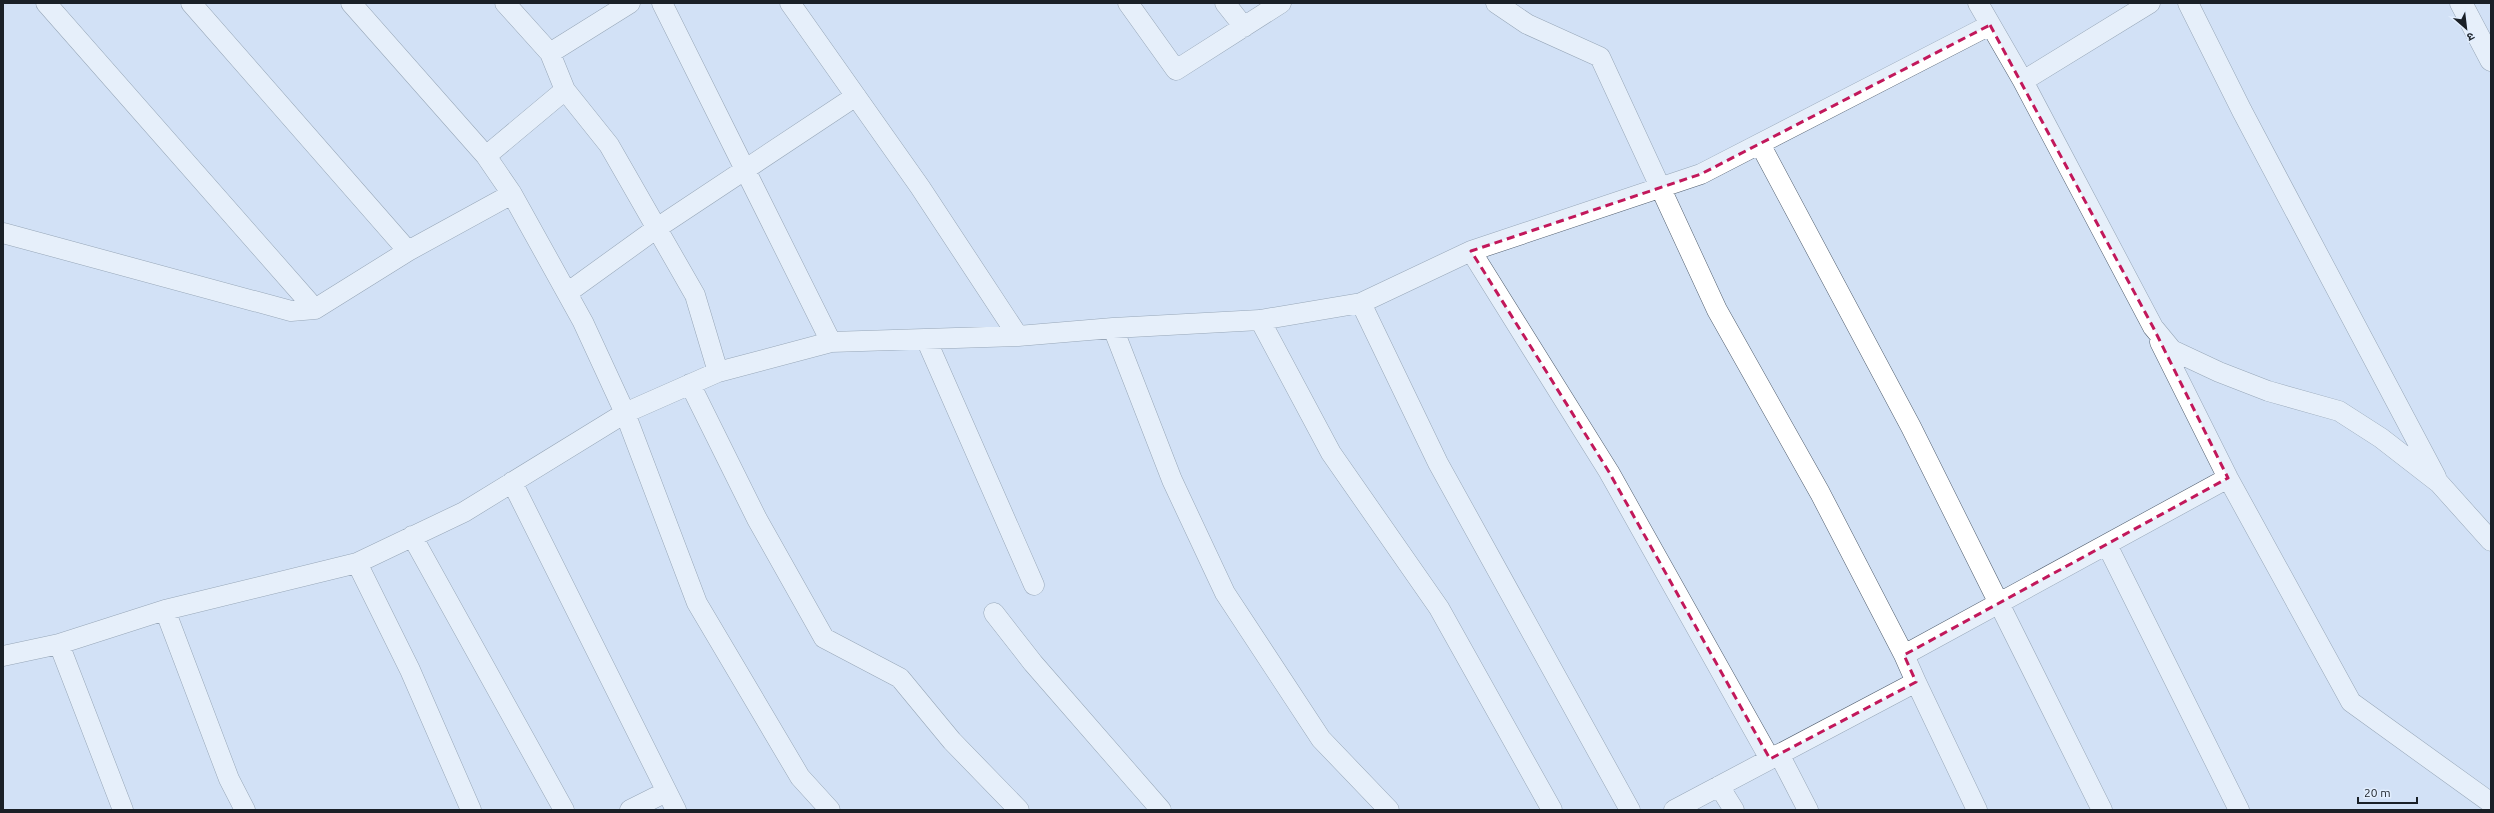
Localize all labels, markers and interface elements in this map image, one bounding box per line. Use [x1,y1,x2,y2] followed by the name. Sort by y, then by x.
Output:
[2446,8,2486,48] north arrow
[2465,30,2476,44] text: उ
[2358,779,2417,805] scale bar
[2364,786,2391,799] text: 20 m

